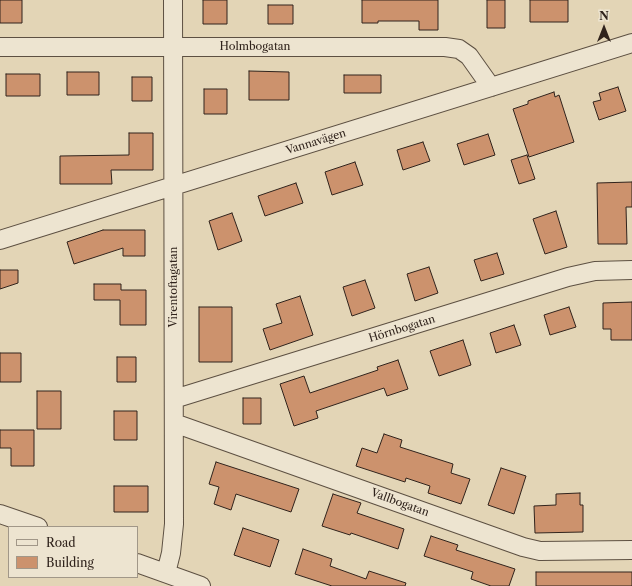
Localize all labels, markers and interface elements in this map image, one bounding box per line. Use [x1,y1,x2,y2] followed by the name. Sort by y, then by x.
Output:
[584,8,624,48] north arrow
[599,9,609,23] text: N
[220,40,290,54] street label: Holmbogatan
[284,127,348,157] street label: Vannavägen
[167,247,181,327] street label: Virentoftagatan
[367,313,437,345] street label: Hörnbogatan
[369,486,431,520] street label: Vallbogatan
[8,526,138,578] legend
[46,535,76,550] text: Road
[46,555,94,570] text: Building

